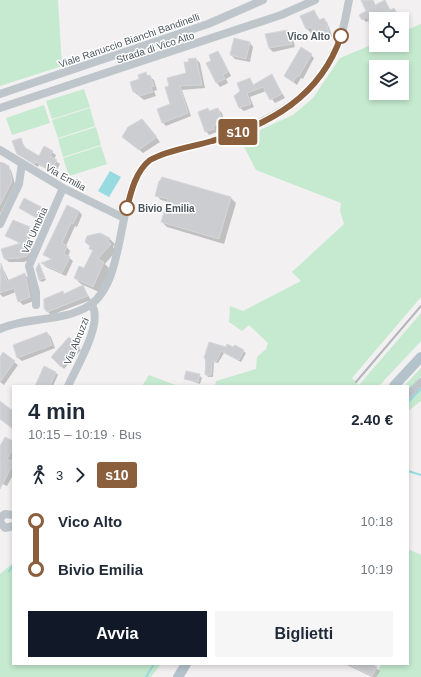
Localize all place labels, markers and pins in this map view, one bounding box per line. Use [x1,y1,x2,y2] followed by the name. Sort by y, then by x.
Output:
[333,28,349,44] marker: Vico Alto
[287,31,330,42] place label: Vico Alto
[119,200,135,216] marker: Bivio Emilia
[138,203,195,214] place label: Bivio Emilia

